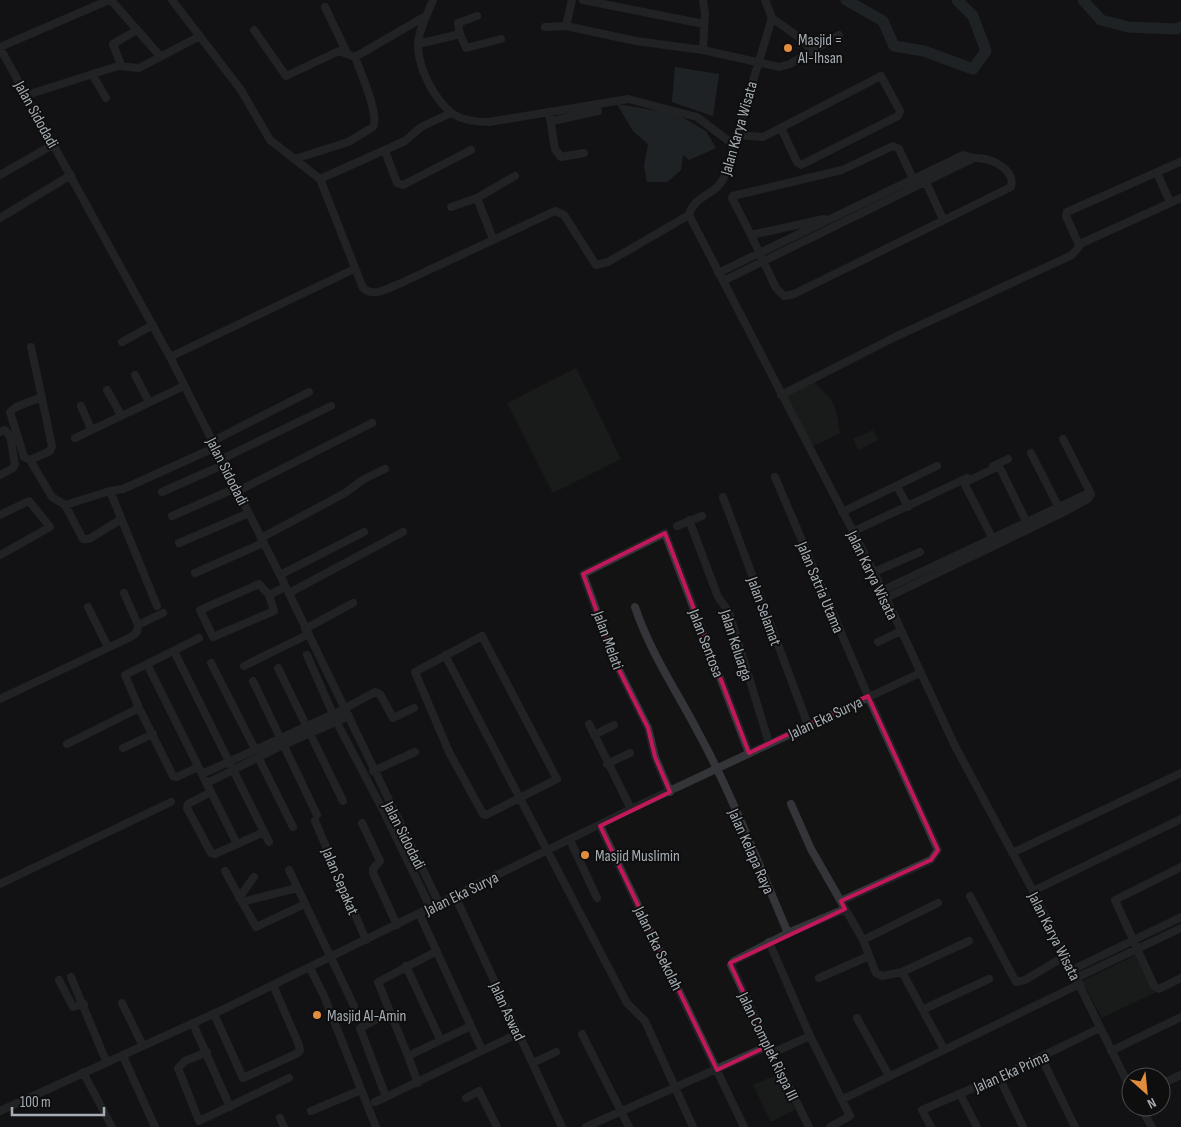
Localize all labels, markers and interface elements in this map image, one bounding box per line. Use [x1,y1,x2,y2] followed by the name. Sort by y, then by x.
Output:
[797,31,843,68] place label: Masjid = Al-Ihsan
[782,42,794,54] marker: Masjid = Al-Ihsan
[9,77,62,152] street label: Jalan Sidodadi
[717,79,762,179] street label: Jalan Karya Wisata
[201,434,252,509] street label: Jalan Sidodadi
[841,527,901,623] street label: Jalan Karya Wisata
[791,538,847,636] street label: Jalan Satria Utama
[742,574,785,649] street label: Jalan Selamat
[684,606,727,680] street label: Jalan Sentosa
[715,607,756,683] street label: Jalan Keluarga
[588,608,627,672] street label: Jalan Melati
[785,693,866,744] street label: Jalan Eka Surya
[378,798,429,873] street label: Jalan Sidodadi
[723,805,778,897] street label: Jalan Kelapa Raya
[317,844,362,918] street label: Jalan Sepakat
[595,847,680,866] place label: Masjid Muslimin
[579,849,591,861] marker: Masjid Muslimin
[421,868,502,921] street label: Jalan Eka Surya
[1023,888,1084,984] street label: Jalan Karya Wisata
[629,903,686,994] street label: Jalan Eka Sekolah
[484,979,528,1044] street label: Jalan Aswad
[733,988,802,1104] street label: Jalan Complek Rispa III
[327,1007,406,1026] place label: Masjid Al-Amin
[311,1009,323,1021] marker: Masjid Al-Amin
[970,1047,1052,1098] street label: Jalan Eka Prima
[1121,1067,1171,1117] north arrow
[12,1084,105,1116] scale bar
[20,1093,51,1112] text: 100 m
[1144,1094,1159,1112] text: N

